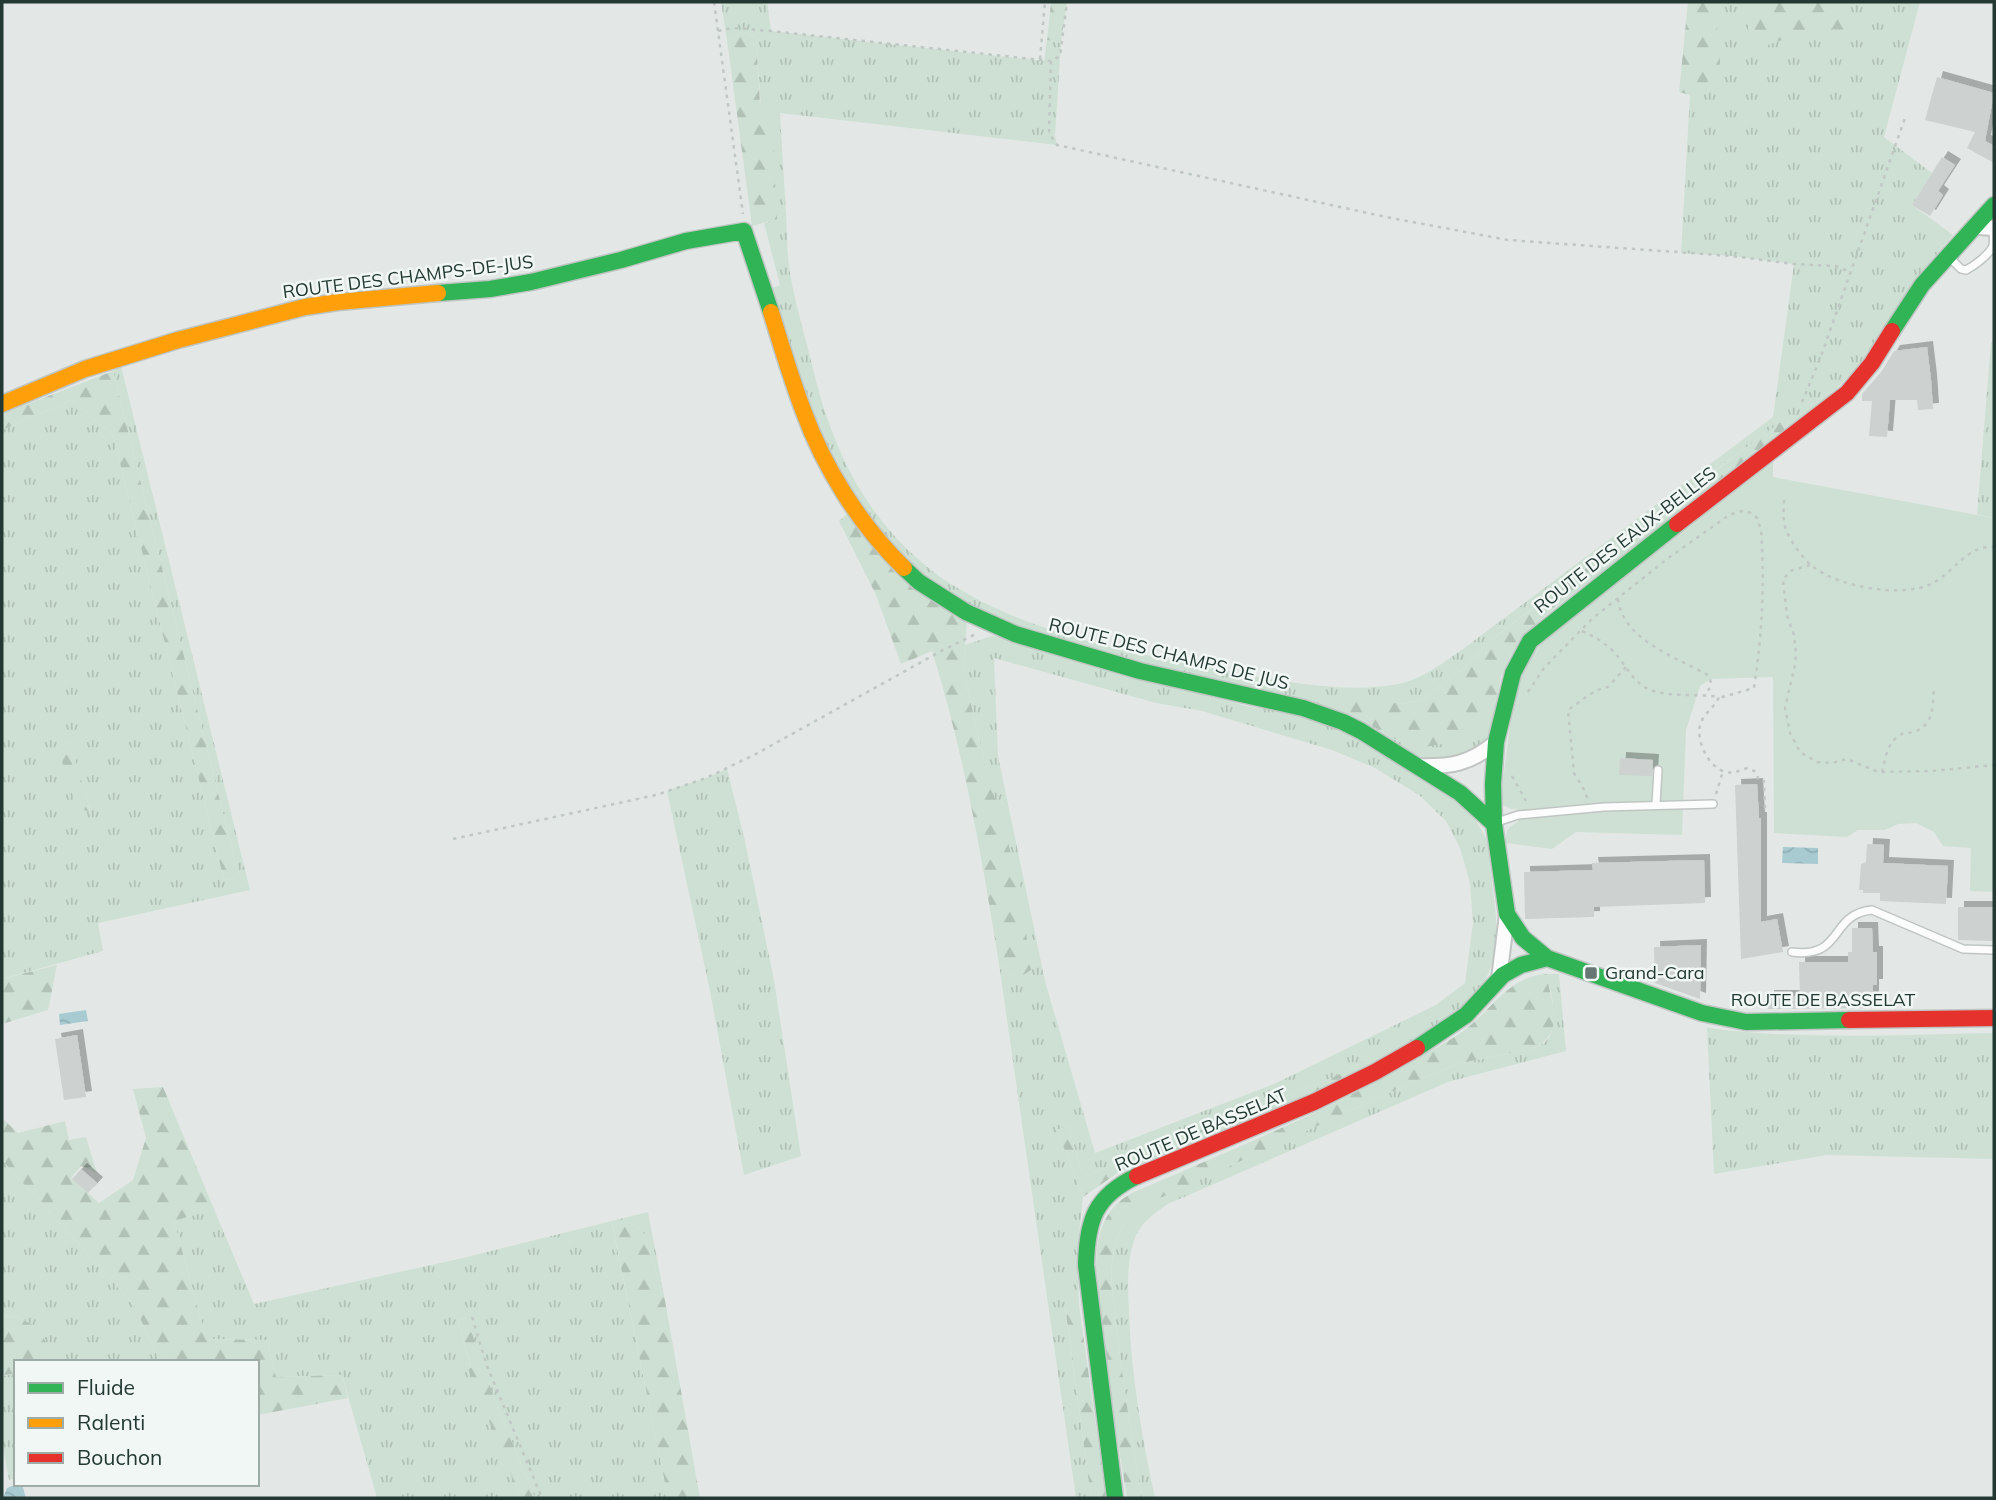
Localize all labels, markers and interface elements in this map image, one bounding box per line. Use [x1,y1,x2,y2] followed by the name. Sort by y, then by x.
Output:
[281,250,535,303] street label: ROUTE DES CHAMPS-DE-JUS
[1529,461,1720,618] street label: ROUTE DES EAUX-BELLES
[1047,613,1292,695] street label: ROUTE DES CHAMPS DE JUS
[1605,961,1705,984] place label: Grand-Cara
[1583,965,1599,981] marker: Grand-Cara
[1731,988,1915,1011] street label: ROUTE DE BASSELAT
[1111,1083,1290,1176] street label: ROUTE DE BASSELAT
[14,1360,259,1486] legend
[77,1374,135,1400] text: Fluide
[77,1409,145,1435] text: Ralenti
[77,1444,162,1470] text: Bouchon

